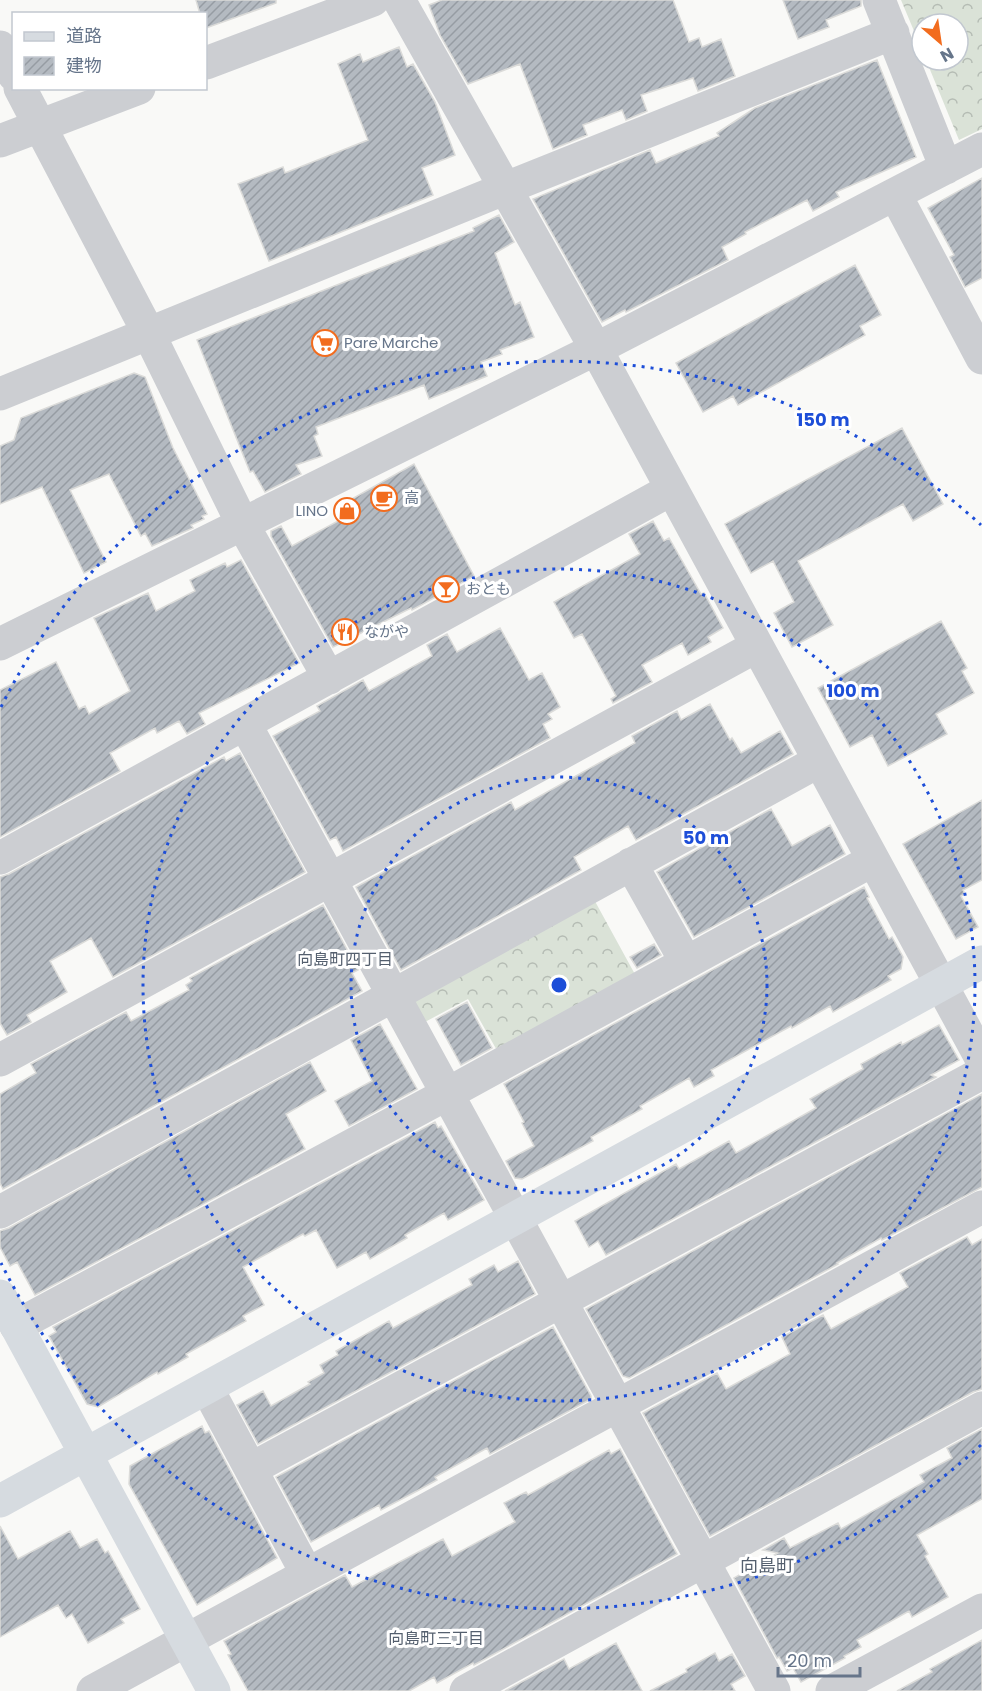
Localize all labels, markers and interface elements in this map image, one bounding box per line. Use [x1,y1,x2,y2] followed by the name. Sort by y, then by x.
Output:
[12,12,207,90] legend
[910,12,970,72] north arrow
[66,23,102,48] text: 道路
[936,42,958,68] text: N
[66,53,102,78] text: 建物
[310,328,340,358] supermarket icon: Pare Marche
[344,332,438,353] place label: Pare Marche
[796,407,850,432] text: 150 m
[369,483,399,513] cafe icon: 高
[404,487,419,508] place label: 高
[332,496,362,526] shop icon: LINO
[295,500,328,521] place label: LINO
[431,574,461,604] bar icon: おとも
[466,578,511,599] place label: おとも
[330,617,360,647] restaurant icon: ながや
[364,621,409,642] place label: ながや
[826,678,880,703] text: 100 m
[683,825,729,850] text: 50 m
[297,948,393,971] district label: 向島町四丁目
[549,975,569,995] centre of rings
[740,1553,794,1578] district label: 向島町
[388,1627,484,1650] district label: 向島町三丁目
[778,1640,860,1678] scale bar
[787,1648,832,1673] text: 20 m

